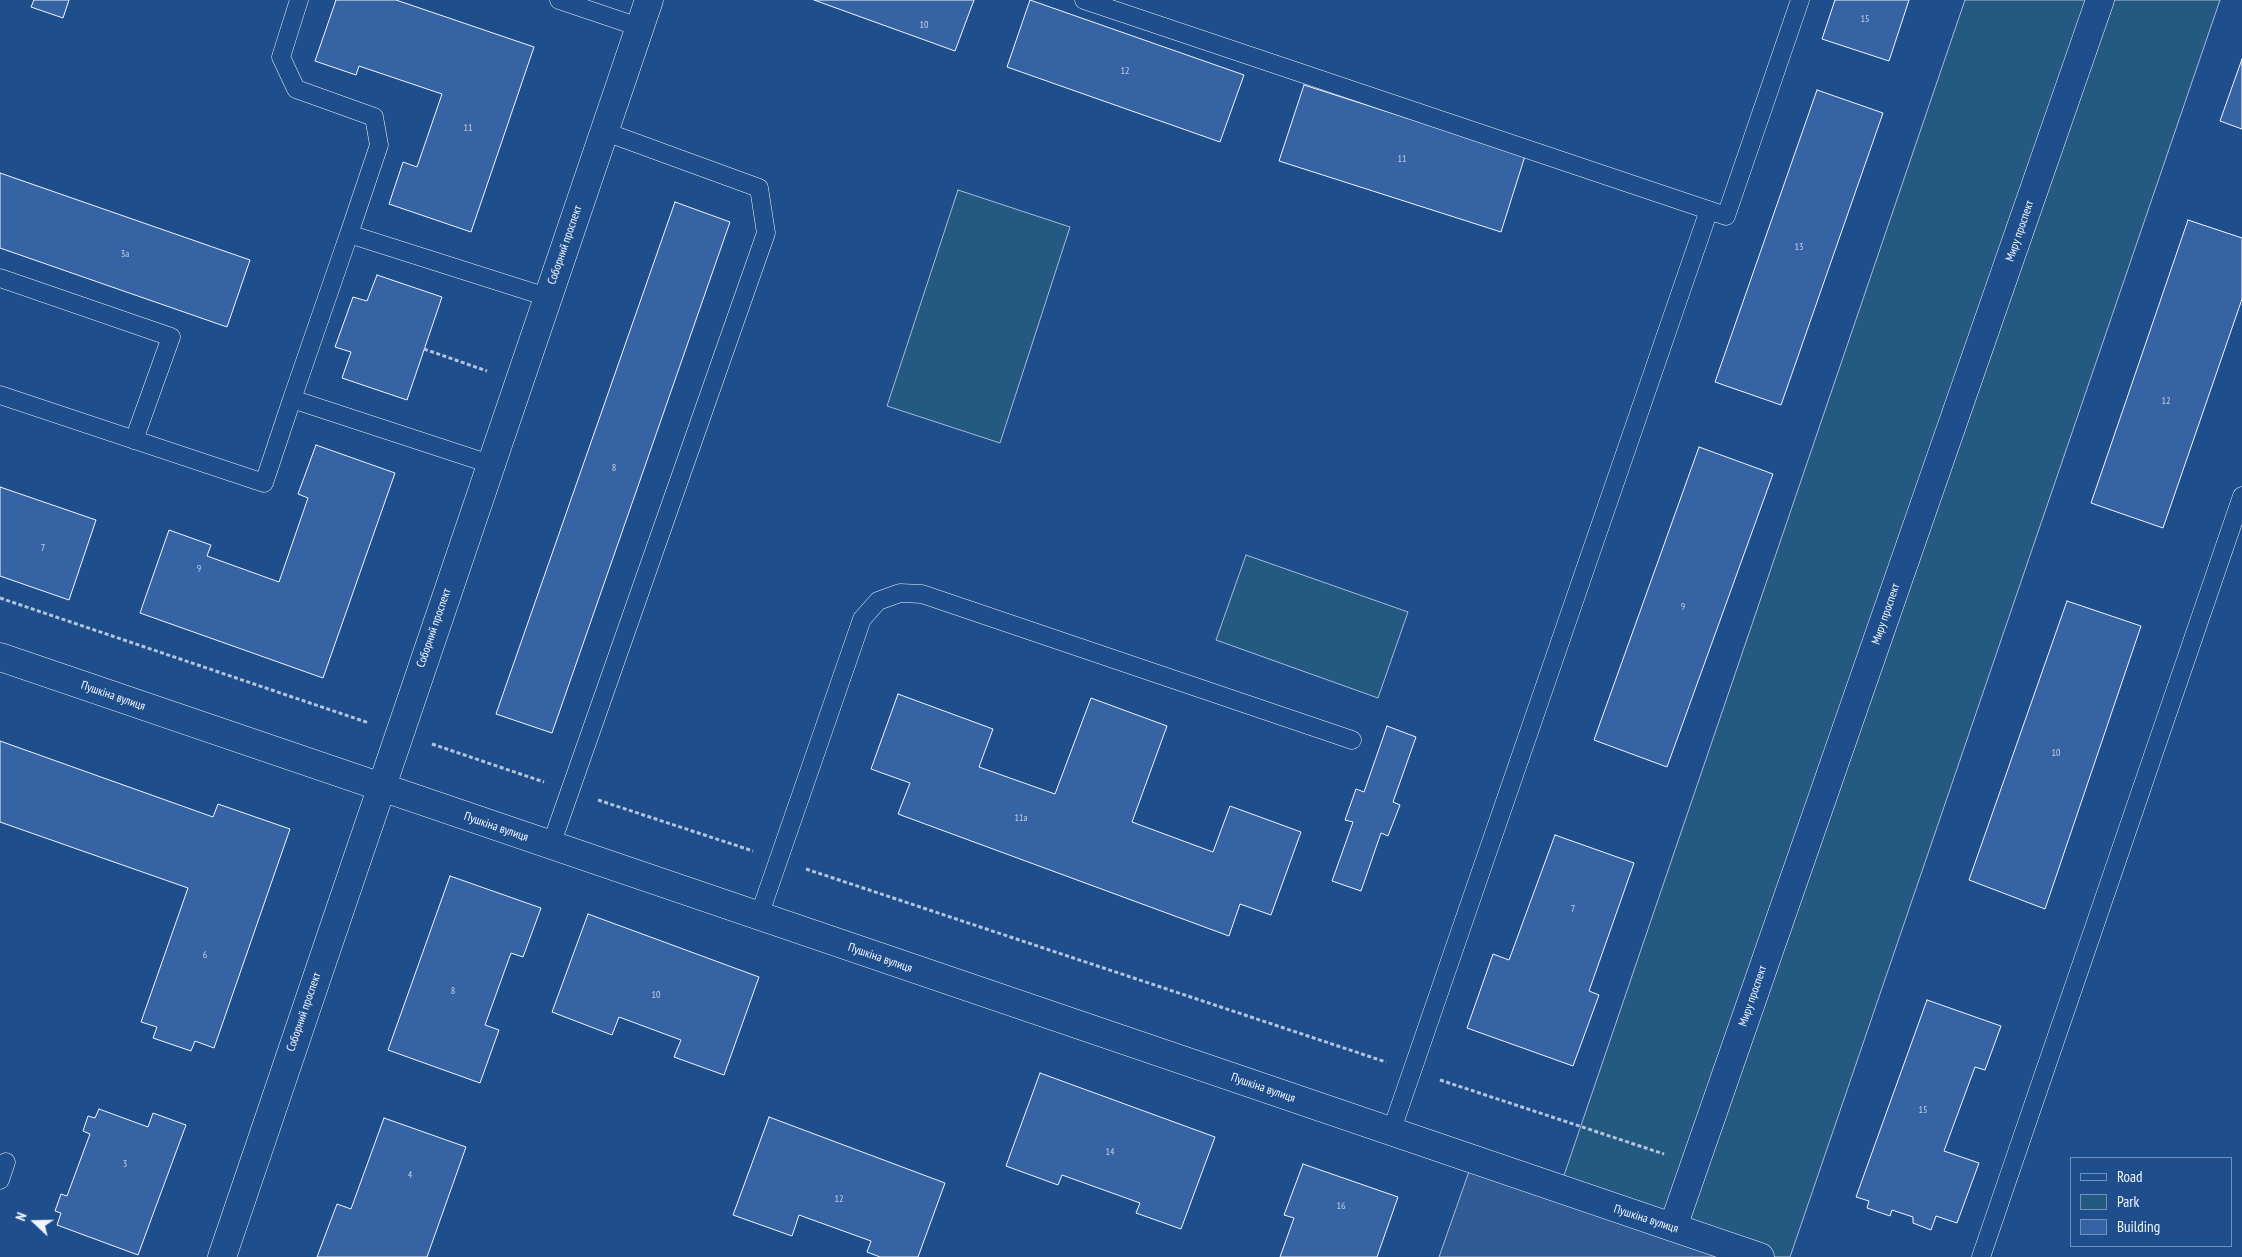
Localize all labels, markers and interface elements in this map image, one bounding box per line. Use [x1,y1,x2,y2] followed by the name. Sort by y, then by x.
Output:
[1861,13,1869,25] house number: 15
[920,19,928,31] house number: 10
[1121,65,1129,77] house number: 12
[464,122,472,134] house number: 11
[1398,153,1406,165] house number: 11
[2003,199,2037,263] street label: Миру проспект
[545,204,585,286] street label: Соборний проспект
[1795,241,1803,253] house number: 13
[121,248,129,260] house number: 3а
[2162,395,2170,407] house number: 12
[612,462,616,474] house number: 8
[41,542,45,554] house number: 7
[197,563,201,575] house number: 9
[1869,582,1903,646] street label: Миру проспект
[414,587,454,669] street label: Соборний проспект
[1681,601,1685,613] house number: 9
[79,678,147,714] street label: Пушкіна вулиця
[2052,747,2060,759] house number: 10
[462,809,530,845] street label: Пушкіна вулиця
[1015,812,1027,824] house number: 11а
[1571,903,1575,915] house number: 7
[846,940,914,976] street label: Пушкіна вулиця
[203,949,207,961] house number: 6
[1736,964,1770,1028] street label: Миру проспект
[284,971,324,1053] street label: Соборний проспект
[451,985,455,997] house number: 8
[652,989,660,1001] house number: 10
[1229,1070,1297,1106] street label: Пушкіна вулиця
[1919,1104,1927,1116] house number: 15
[1106,1146,1114,1158] house number: 14
[2070,1157,2232,1247] legend
[123,1158,127,1170] house number: 3
[2117,1167,2143,1186] text: Road
[408,1169,412,1181] house number: 4
[2117,1192,2139,1211] text: Park
[835,1193,843,1205] house number: 12
[10,1197,60,1247] north arrow
[1337,1200,1345,1212] house number: 16
[1612,1202,1680,1236] street label: Пушкіна вулиця
[11,1210,31,1223] text: N
[2117,1217,2160,1236] text: Building

